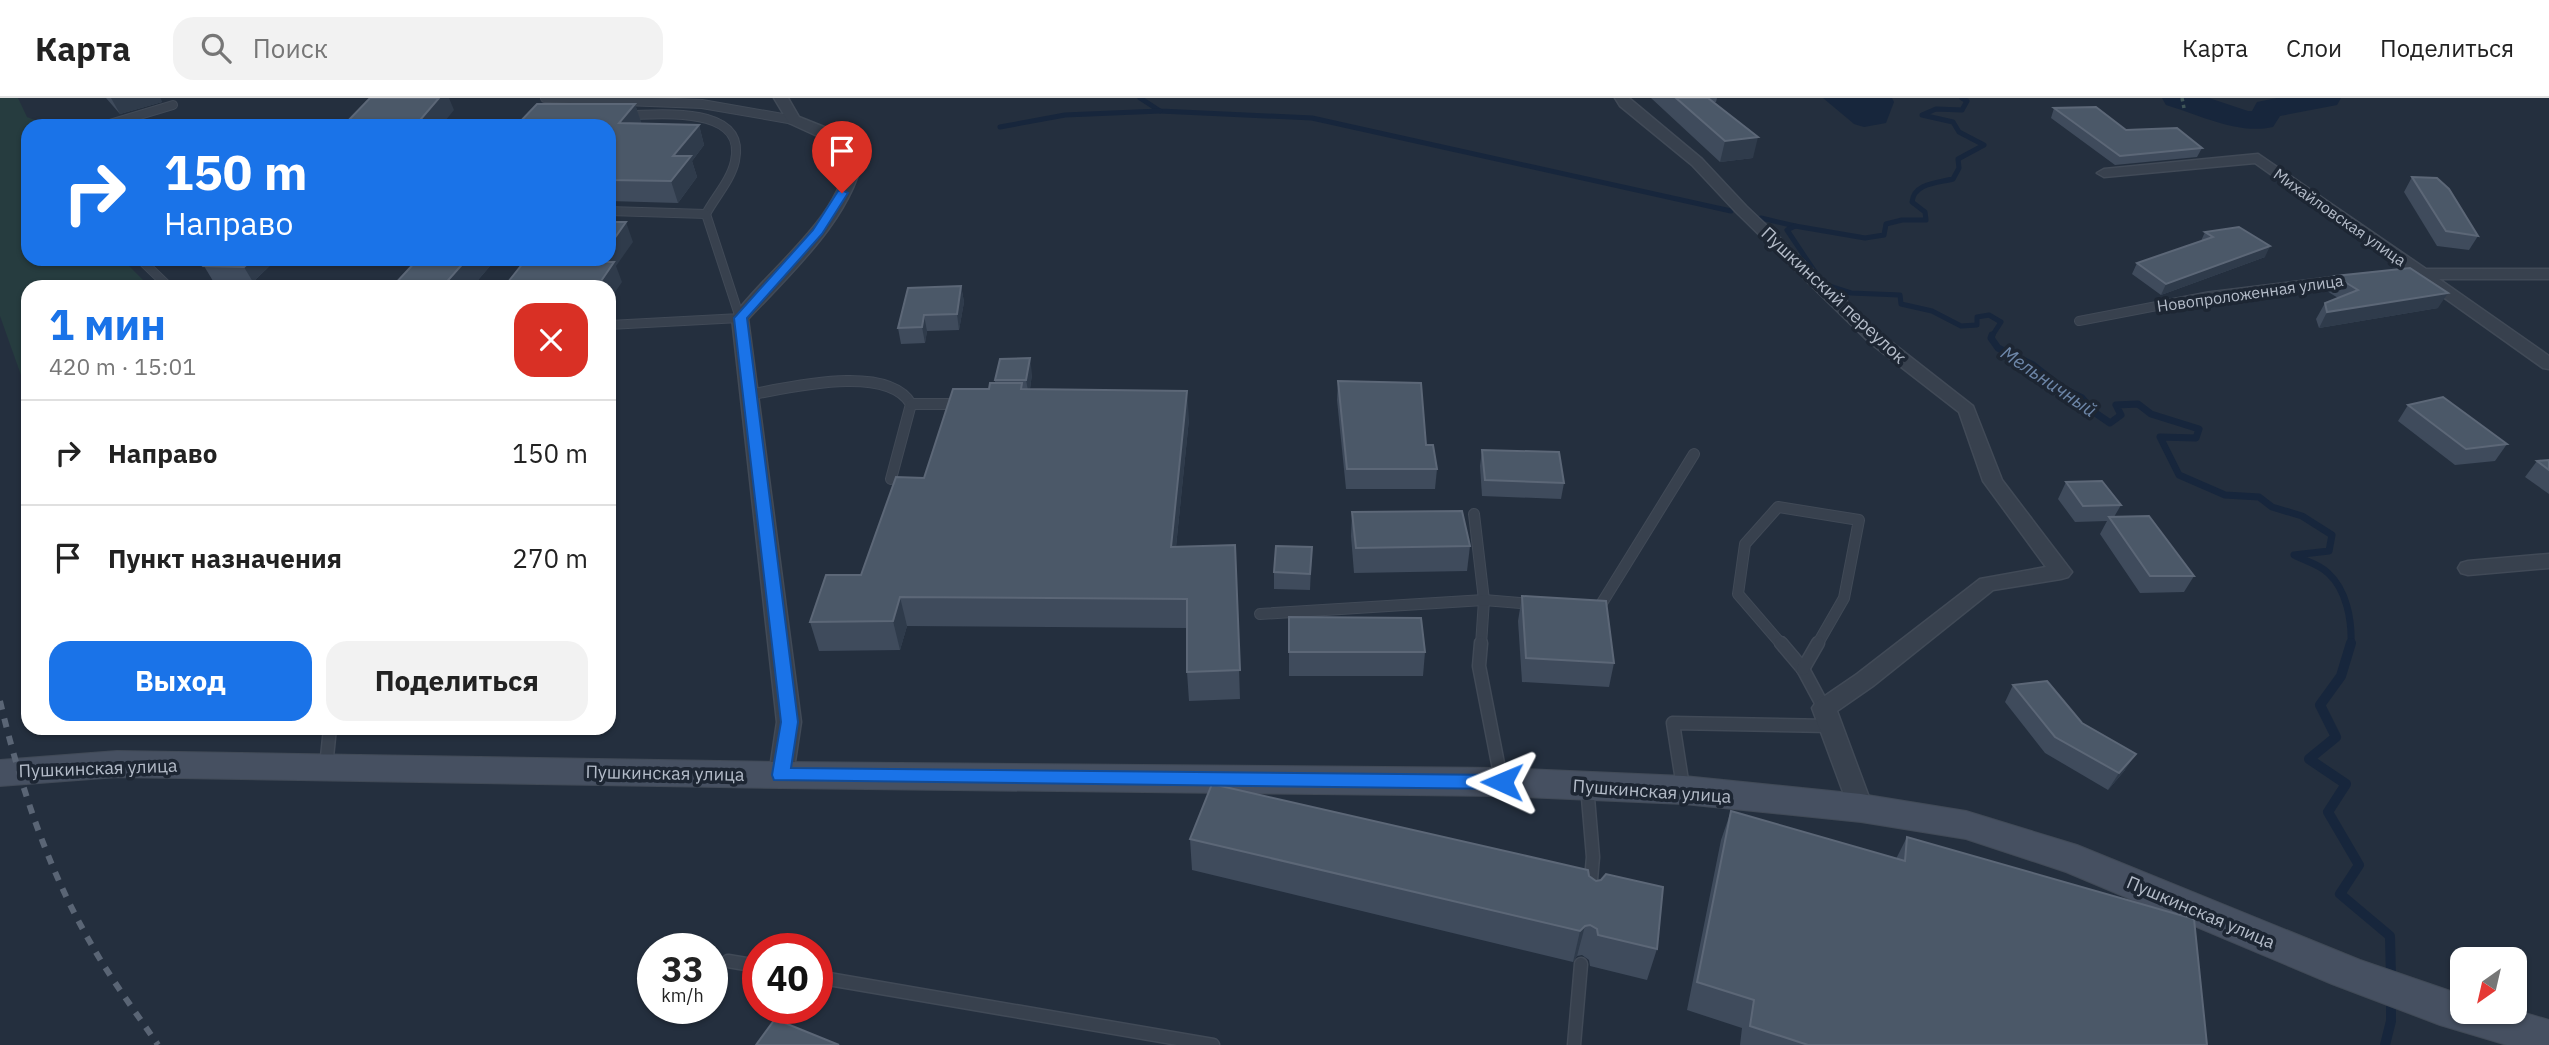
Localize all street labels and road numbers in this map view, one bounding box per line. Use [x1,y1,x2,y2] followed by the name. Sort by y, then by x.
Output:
[2270,164,2411,271] street label: Михайловская улица
[1756,222,1912,368] street label: Пушкинский переулок
[2155,270,2345,316] street label: Новопроложенная улица
[18,754,178,782] street label: Пушкинская улица
[585,760,745,786] street label: Пушкинская улица
[1572,774,1732,808] street label: Пушкинская улица
[2123,870,2279,954] street label: Пушкинская улица

